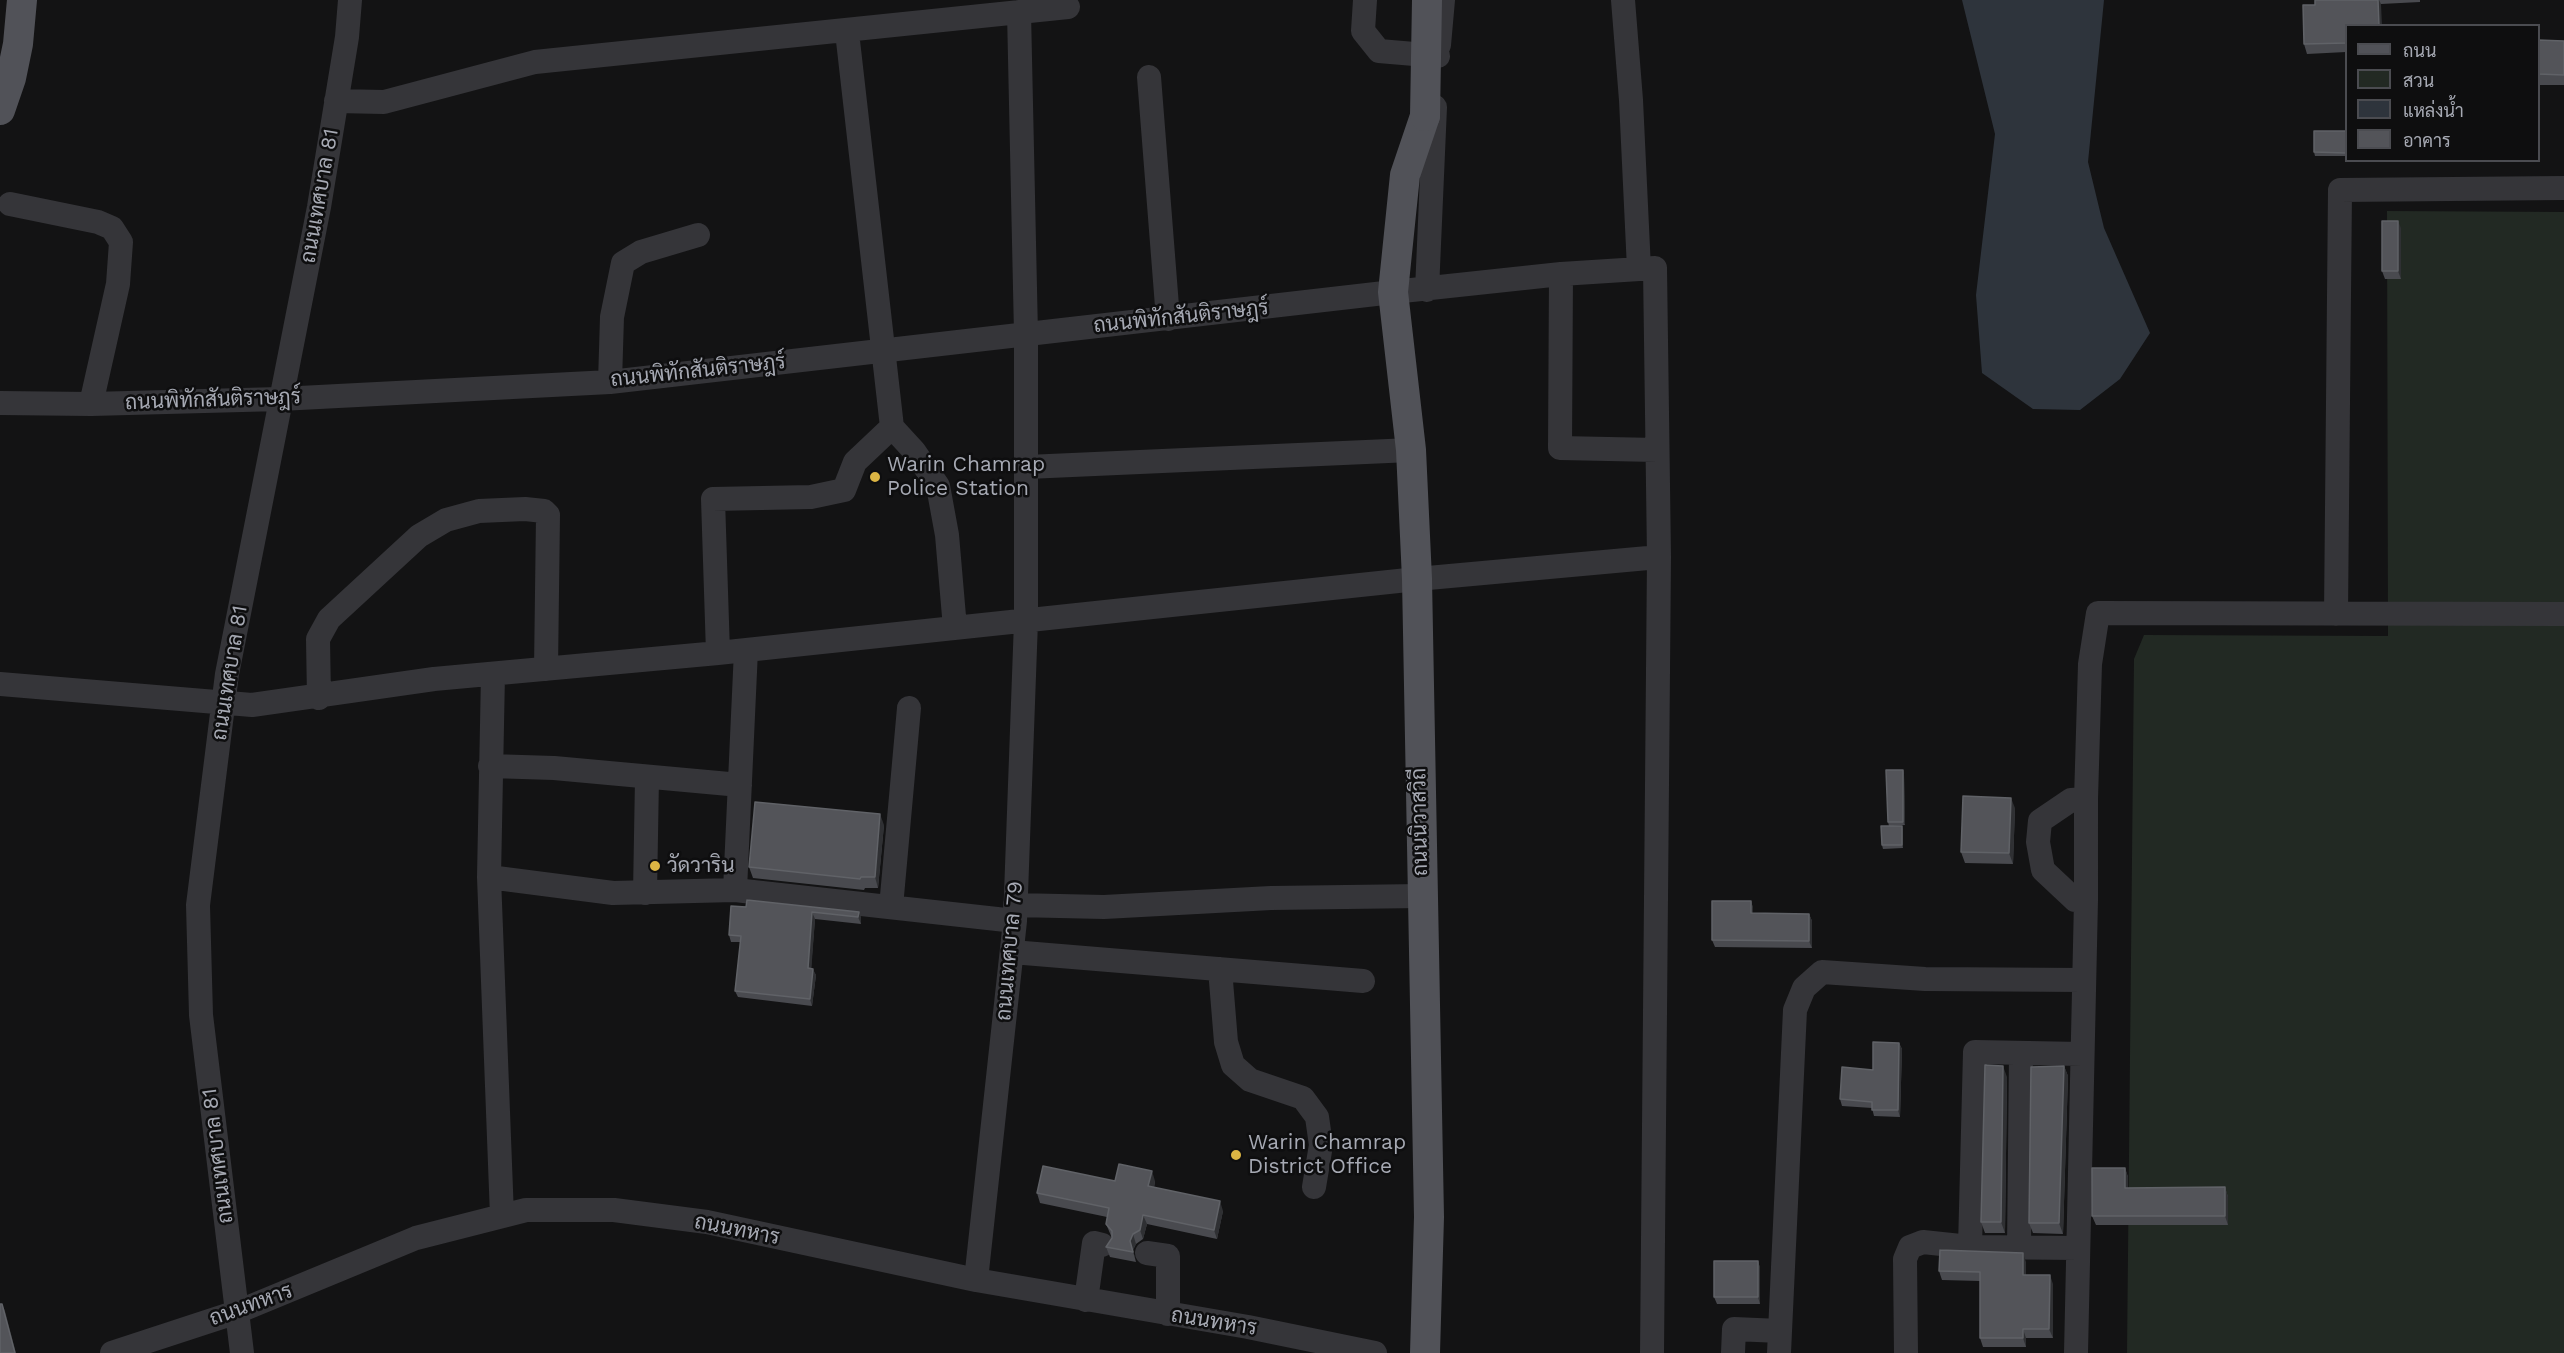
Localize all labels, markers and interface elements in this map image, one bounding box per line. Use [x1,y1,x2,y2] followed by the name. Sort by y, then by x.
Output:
[2345,24,2540,162] legend
[2403,40,2436,61] text: ถนน
[2403,70,2434,91] text: สวน
[2403,100,2464,121] text: แหล่งน้ำ
[296,127,344,265] street label: ถนนเทศบาล 81
[2403,130,2451,151] text: อาคาร
[1092,295,1270,339] street label: ถนนพิทักสันติราษฎร์
[609,349,787,393] street label: ถนนพิทักสันติราษฎร์
[125,384,301,416] street label: ถนนพิทักสันติราษฎร์
[887,452,1045,502] place label: Warin Chamrap Police Station
[868,470,882,484] marker: Warin Chamrap Police Station
[207,604,253,742] street label: ถนนเทศบาล 81
[1406,768,1434,876] street label: ถนนนิวาสวิถี
[667,853,735,879] place label: วัดวาริน
[648,859,662,873] marker: วัดวาริน
[991,880,1029,1022] street label: ถนนเทศบาล 79
[197,1087,239,1225] street label: ถนนเทศบาล 81
[1248,1130,1406,1180] place label: Warin Chamrap District Office
[1229,1148,1243,1162] marker: Warin Chamrap District Office
[692,1209,782,1251] street label: ถนนทหาร
[206,1278,296,1332] street label: ถนนทหาร
[1169,1303,1259,1341] street label: ถนนทหาร

